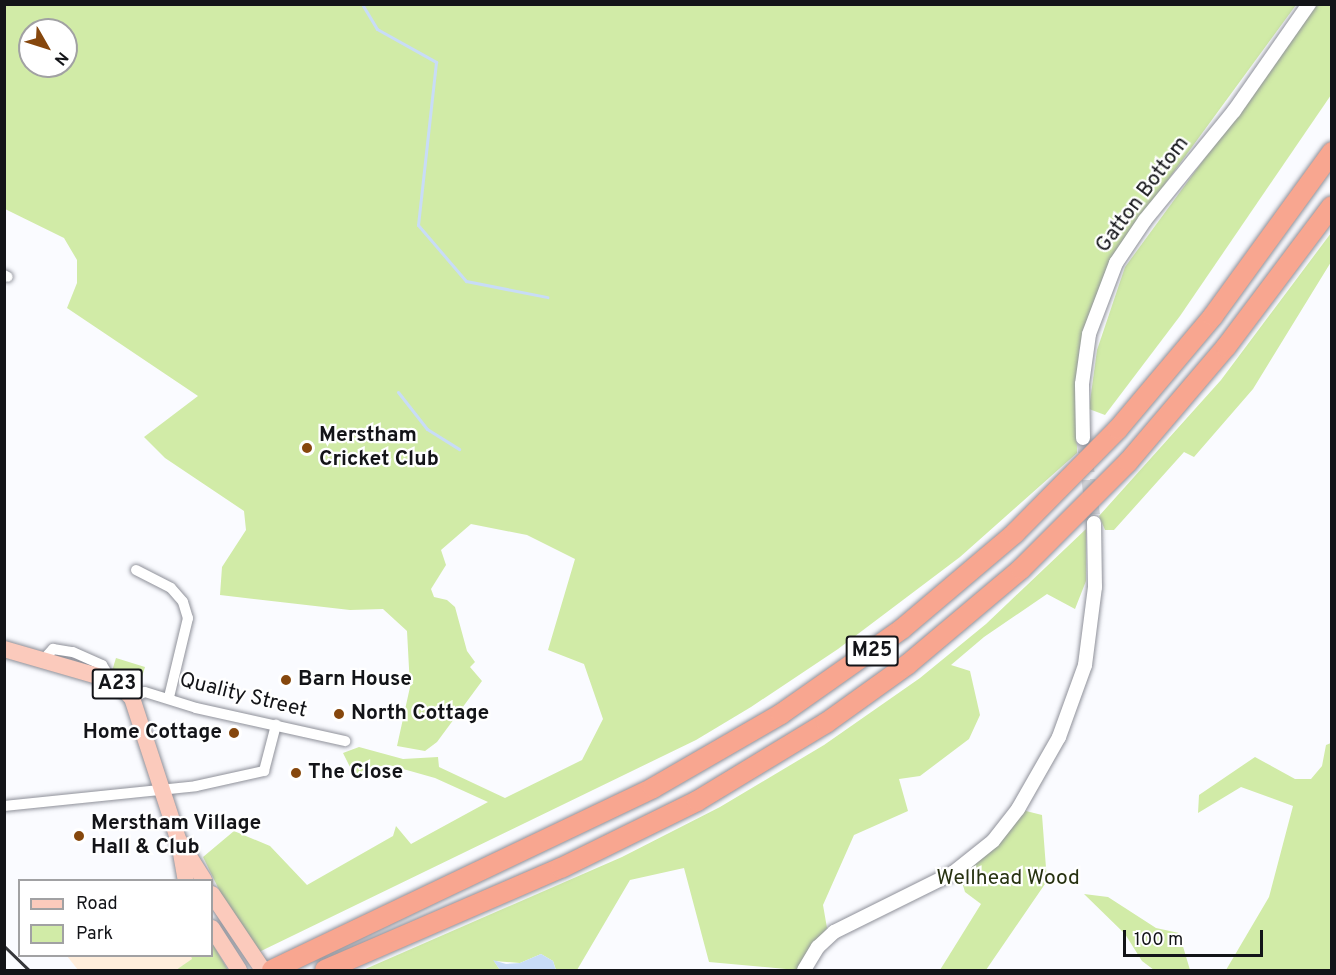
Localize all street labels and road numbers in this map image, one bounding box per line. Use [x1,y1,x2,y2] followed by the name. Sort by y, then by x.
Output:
[1091,132,1195,258] street label: Gatton Bottom
[845,634,899,668] road number: M25
[92,667,142,701] road number: A23
[177,668,309,724] street label: Quality Street

